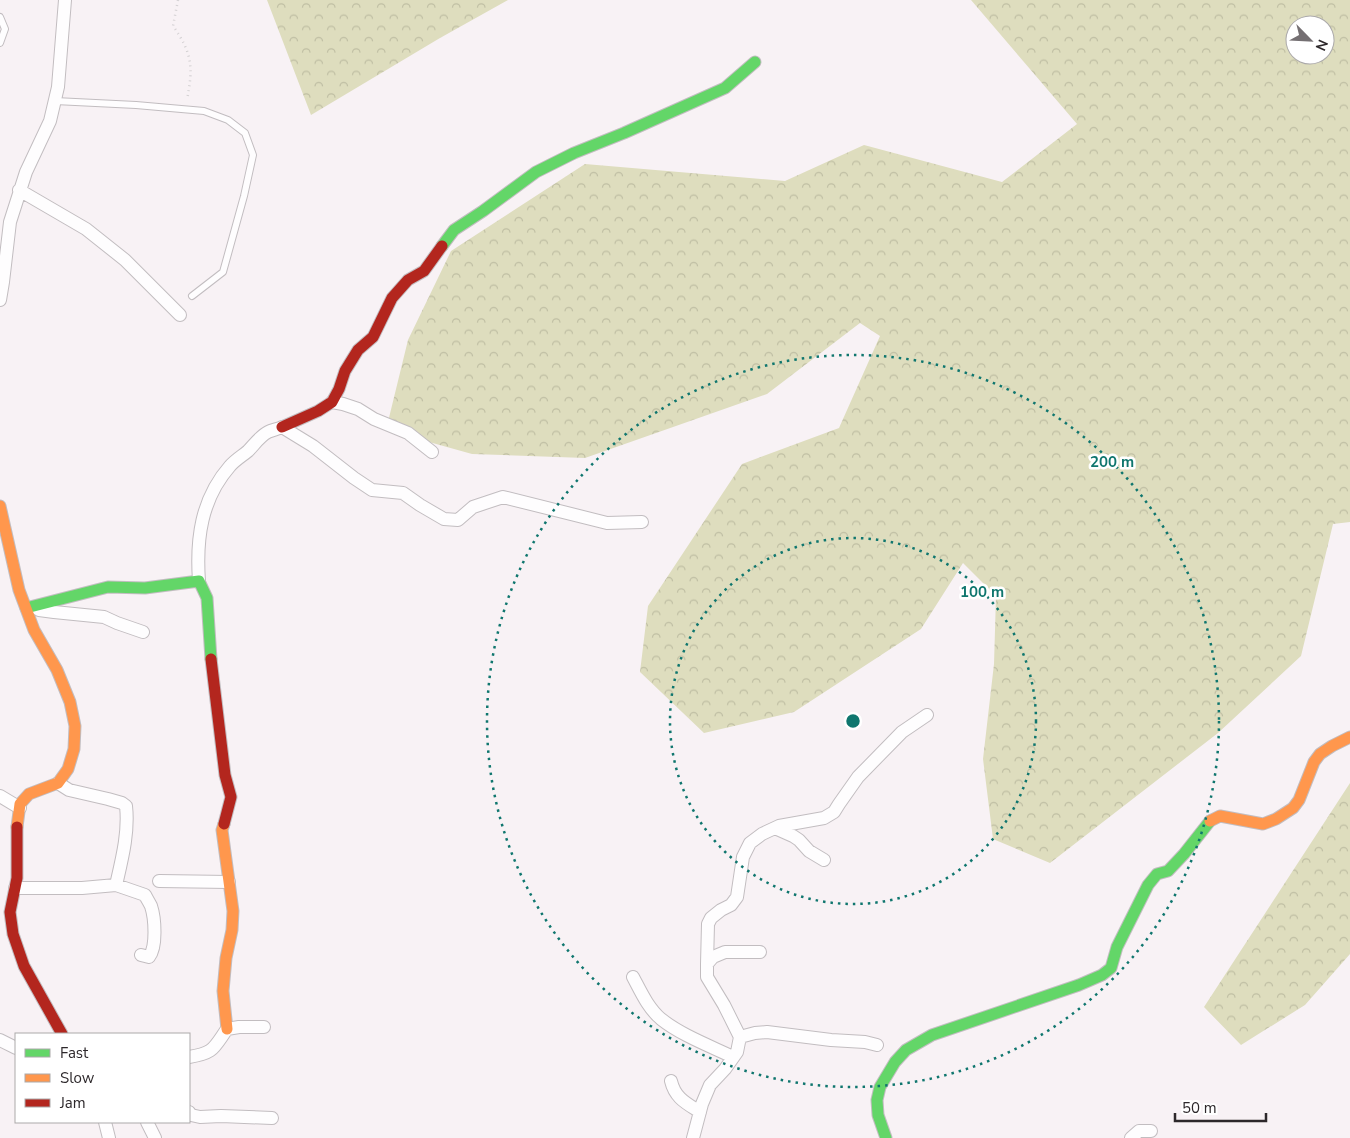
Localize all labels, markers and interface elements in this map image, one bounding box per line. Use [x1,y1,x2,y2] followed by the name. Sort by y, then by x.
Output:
[1285,15,1335,65] north arrow
[1311,36,1332,54] text: N
[1090,452,1134,472] text: 200 m
[960,582,1004,602] text: 100 m
[844,712,862,730] centre of rings
[15,1033,190,1123] legend
[60,1043,89,1063] text: Fast
[60,1068,95,1088] text: Slow
[1175,1090,1266,1122] scale bar
[59,1093,86,1113] text: Jam
[1182,1098,1217,1118] text: 50 m

